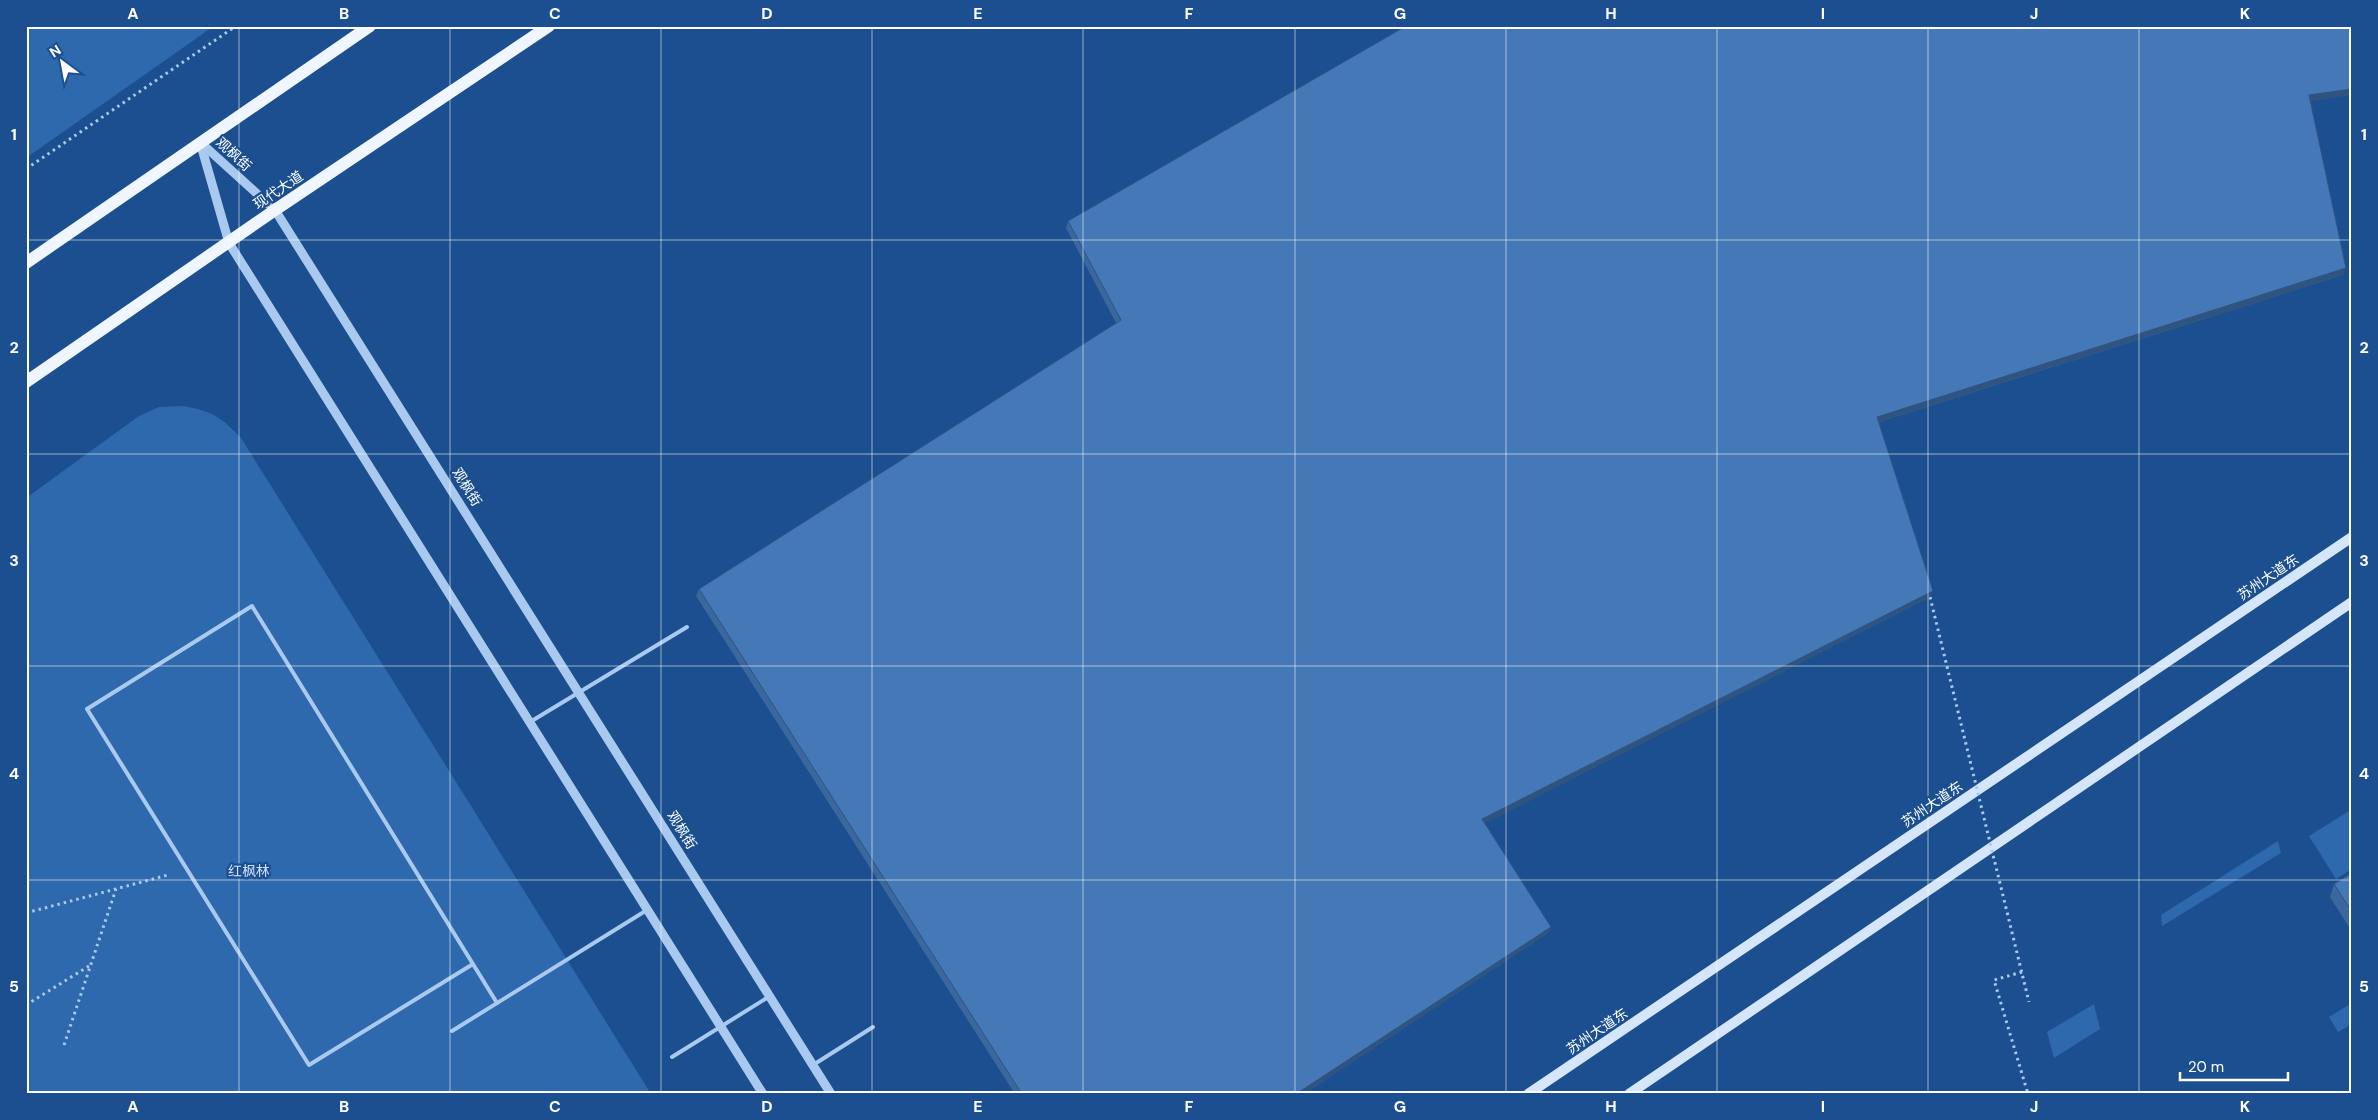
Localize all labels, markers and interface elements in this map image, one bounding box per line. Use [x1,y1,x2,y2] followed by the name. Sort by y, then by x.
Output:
[127,3,139,24] text: A
[339,3,349,24] text: B
[549,3,561,24] text: C
[761,3,773,24] text: D
[973,3,983,24] text: E
[1185,3,1194,24] text: F
[1394,3,1406,24] text: G
[1605,3,1617,24] text: H
[1821,3,1825,24] text: I
[2030,3,2038,24] text: J
[2240,3,2251,24] text: K
[38,38,88,88] north arrow
[46,41,64,61] text: N
[11,124,17,145] text: 1
[2361,124,2367,145] text: 1
[212,133,256,175] street label: 观枫街
[250,167,306,213] street label: 现代大道
[9,337,19,358] text: 2
[2359,337,2369,358] text: 2
[448,464,486,510] street label: 观枫街
[9,550,19,571] text: 3
[2234,550,2302,604] street label: 苏州大道东
[2359,550,2369,571] text: 3
[9,763,19,784] text: 4
[2359,763,2369,784] text: 4
[1898,777,1966,831] street label: 苏州大道东
[663,807,701,853] street label: 观枫街
[228,862,270,880] park label: 红枫林
[9,976,19,997] text: 5
[2359,976,2369,997] text: 5
[1563,1004,1631,1058] street label: 苏州大道东
[2180,1050,2288,1082] scale bar
[2188,1057,2224,1077] text: 20 m
[127,1096,139,1117] text: A
[339,1096,349,1117] text: B
[549,1096,561,1117] text: C
[761,1096,773,1117] text: D
[973,1096,983,1117] text: E
[1185,1096,1194,1117] text: F
[1394,1096,1406,1117] text: G
[1605,1096,1617,1117] text: H
[1821,1096,1825,1117] text: I
[2030,1096,2038,1117] text: J
[2240,1096,2251,1117] text: K

